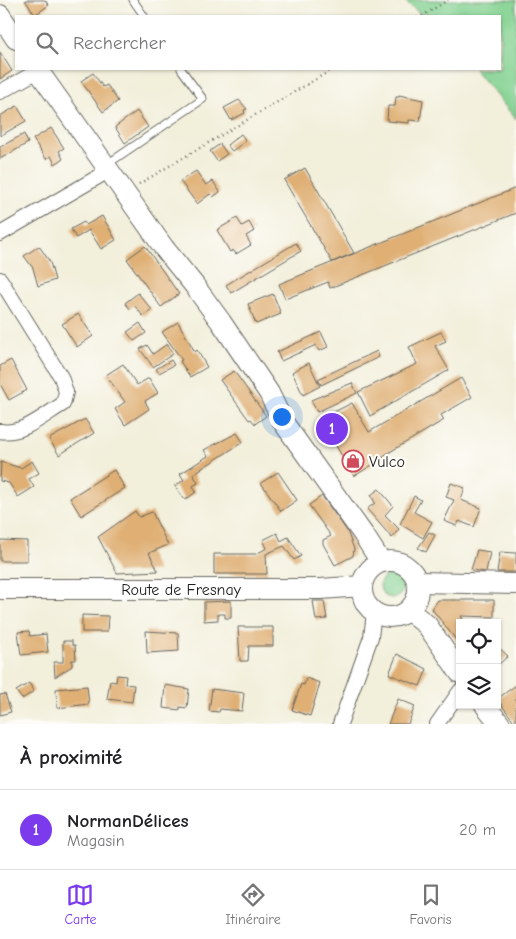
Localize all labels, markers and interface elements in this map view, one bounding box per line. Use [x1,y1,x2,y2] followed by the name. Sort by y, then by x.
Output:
[15,15,501,70] search box
[33,29,61,57] icon: search
[73,32,166,54] text: Rechercher
[269,404,295,430] your location
[316,410,348,448] pin: 1
[341,449,365,473] shop icon: Vulco
[369,453,405,471] place label: Vulco
[121,581,242,599] street label: Route de Fresnay
[456,619,501,709] map controls
[456,619,501,664] button: locate
[456,664,501,709] button: layers
[20,745,122,769] text: À proximité
[67,810,189,832] text: NormanDélices
[33,821,39,839] text: 1
[459,821,496,839] text: 20 m
[67,832,125,850] text: Magasin
[64,881,96,928] tab: Carte
[225,881,281,928] tab: Itinéraire
[410,881,452,928] tab: Favoris

